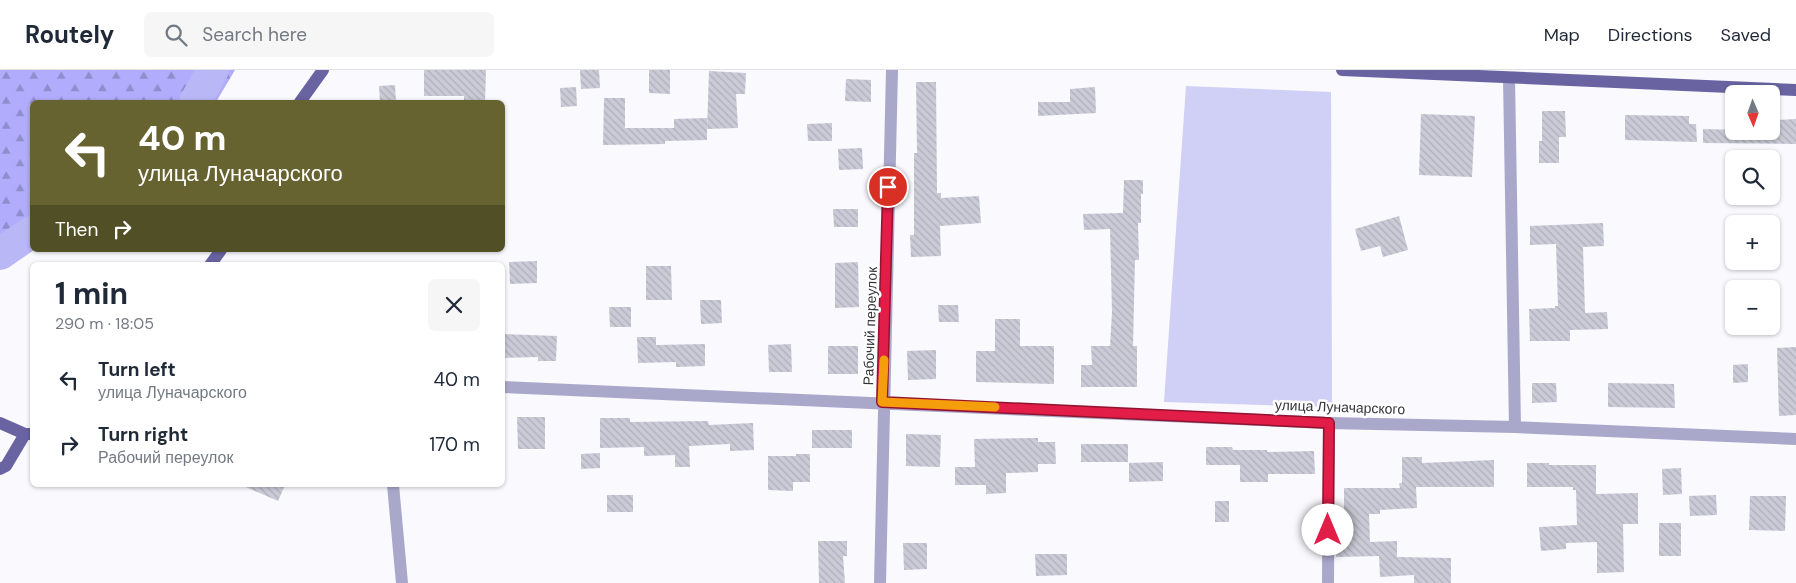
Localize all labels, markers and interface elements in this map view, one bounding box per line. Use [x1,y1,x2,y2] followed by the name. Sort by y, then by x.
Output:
[144,12,494,57] search box
[25,19,114,50] text: Routely
[162,21,190,49] icon: search
[202,22,307,47] text: Search here
[1544,23,1580,47] text: Map
[1608,23,1693,47] text: Directions
[1721,23,1771,47] text: Saved
[1725,85,1780,140] north arrow
[1725,85,1780,335] map controls
[138,115,227,161] text: 40 m
[55,120,120,185] icon: left
[1725,150,1780,205] button: search
[138,159,343,188] text: улица Луначарского
[867,166,909,208] pin
[874,173,902,201] icon: arrive
[108,215,136,243] icon: right
[1725,215,1780,270] button: +
[55,217,98,242] text: Then
[859,266,881,386] street label: Рабочий переулок
[55,274,128,313] text: 1 min
[428,279,480,331] button: close
[1725,280,1780,335] button: −
[55,313,154,334] text: 290 m · 18:05
[98,357,176,382] text: Turn left
[55,366,83,394] icon: left
[433,367,480,392] text: 40 m
[98,382,247,403] text: улица Луначарского
[1275,396,1406,418] street label: улица Луначарского
[98,422,188,447] text: Turn right
[55,431,83,459] icon: right
[429,432,480,457] text: 170 m
[98,447,233,468] text: Рабочий переулок
[1301,503,1353,555] position arrow

